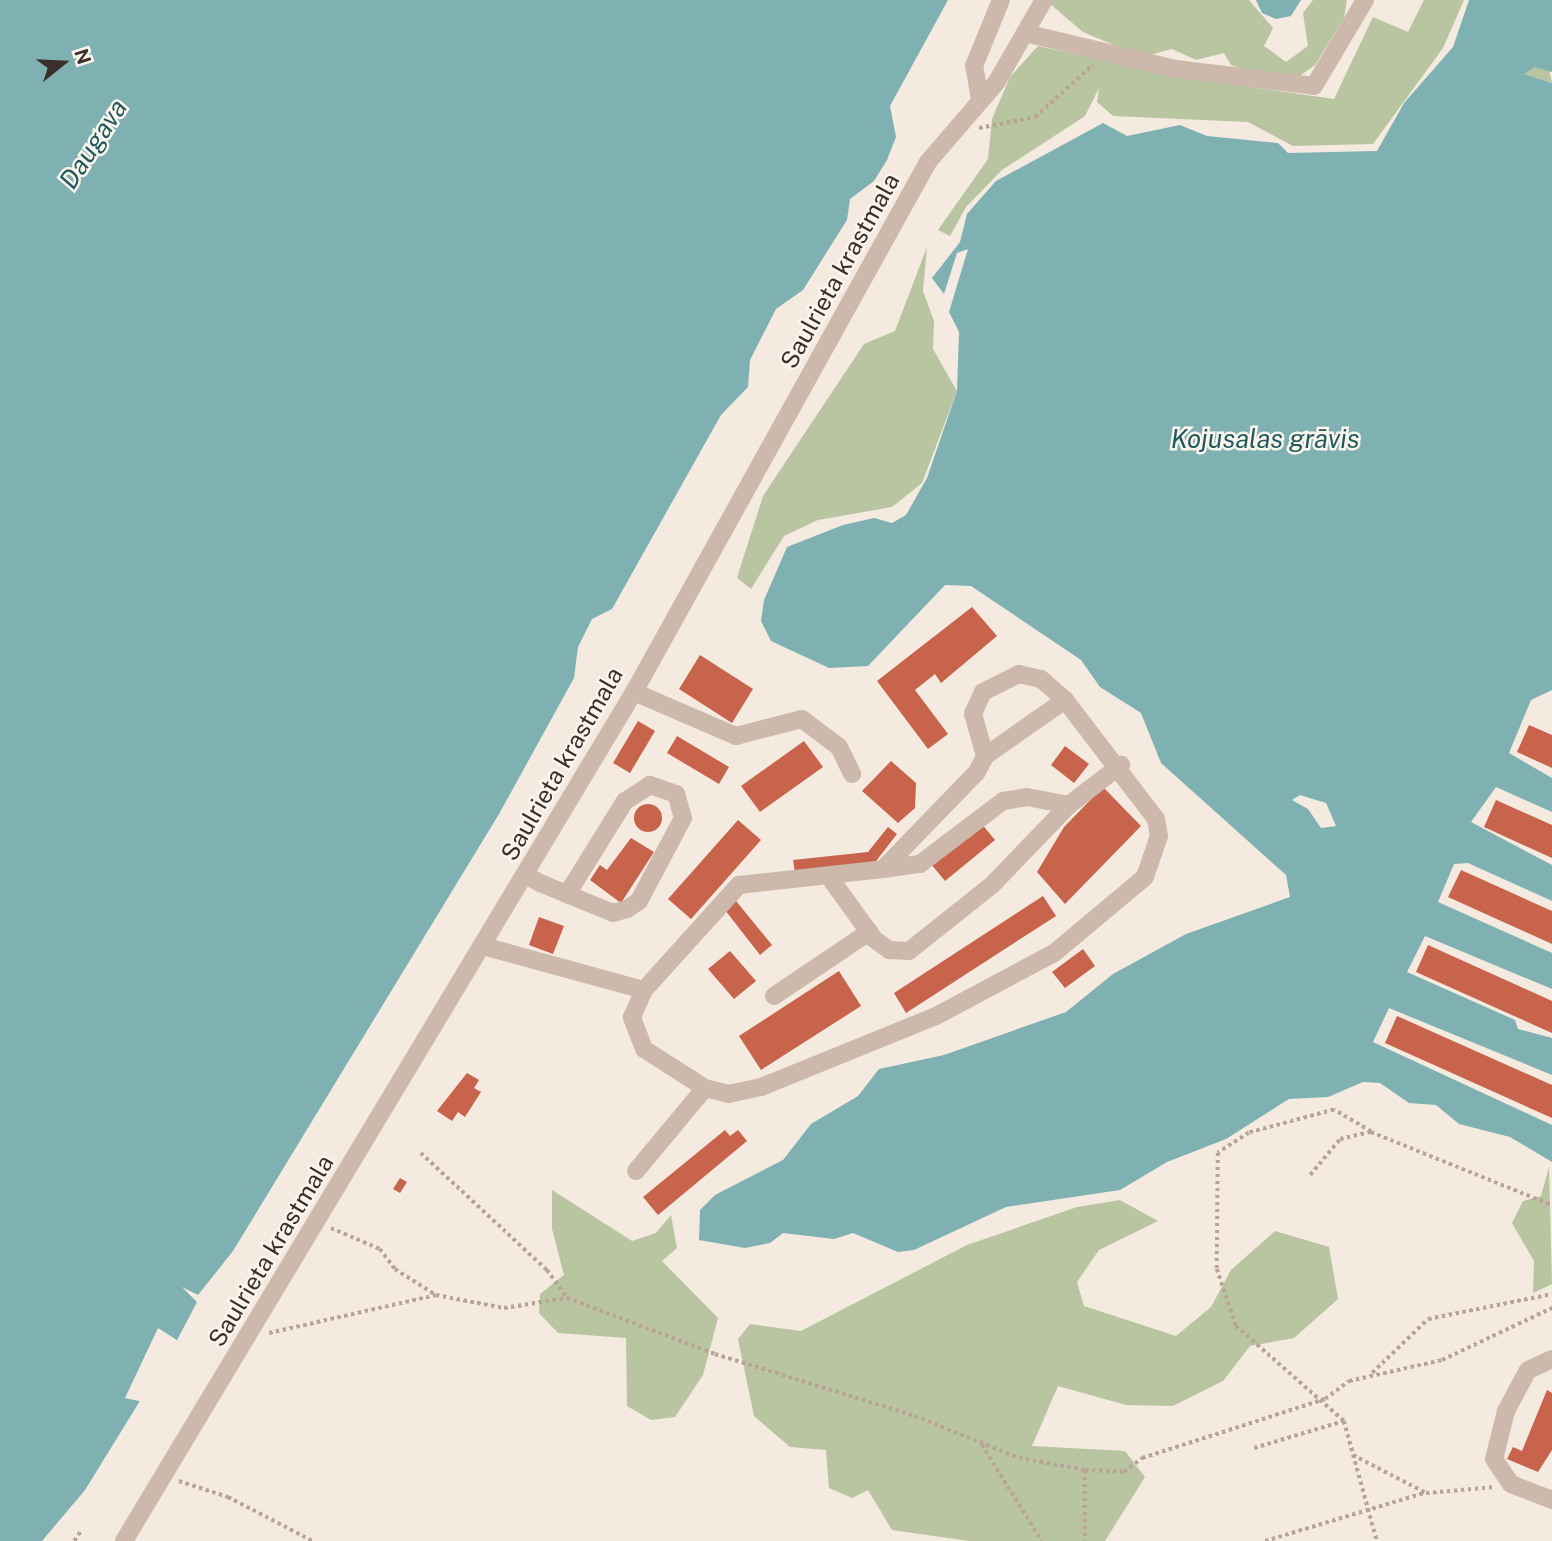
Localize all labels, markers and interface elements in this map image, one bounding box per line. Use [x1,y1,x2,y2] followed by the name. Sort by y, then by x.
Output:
[28,28,98,98] north arrow
[70,46,96,67] text: N
[53,93,133,195] water label: Daugava
[774,168,906,374] street label: Saulrieta krastmala
[1171,423,1359,455] water label: Kojusalas grāvis
[495,662,629,866] street label: Saulrieta krastmala
[202,1150,340,1352] street label: Saulrieta krastmala

